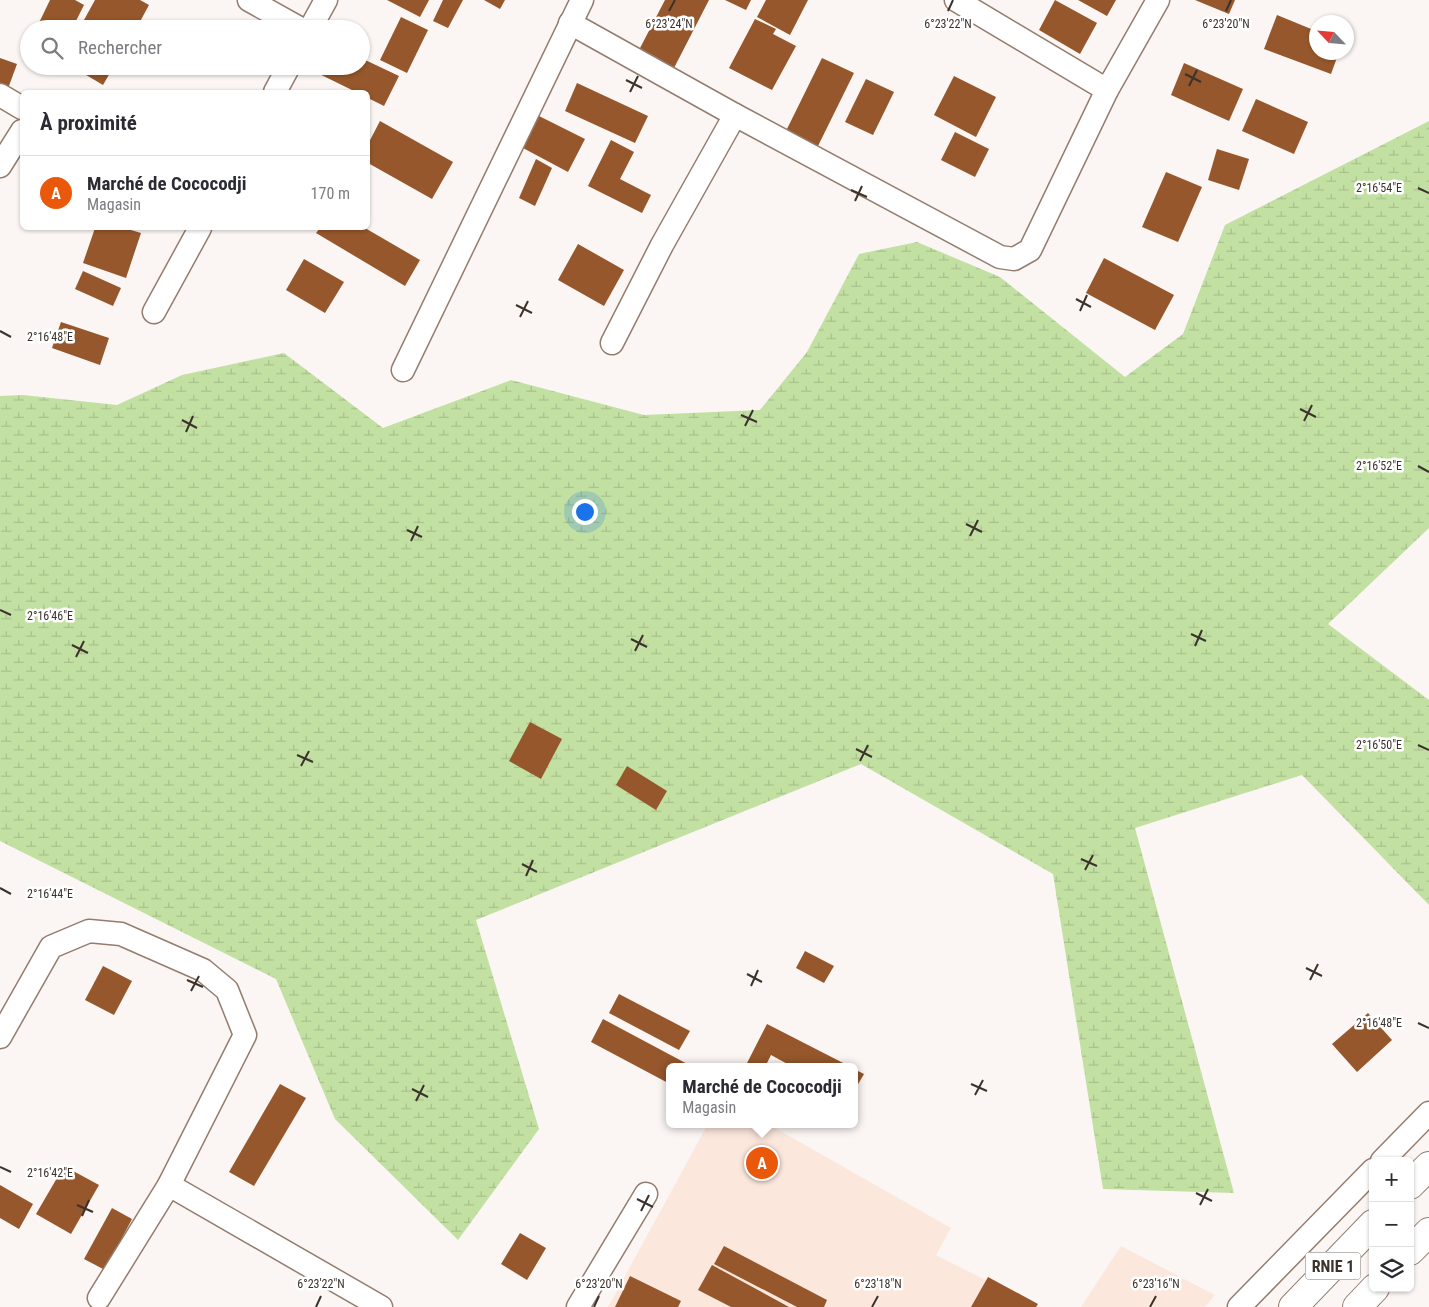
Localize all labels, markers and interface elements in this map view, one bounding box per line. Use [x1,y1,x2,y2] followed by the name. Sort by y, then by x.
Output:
[1309,15,1354,60] north arrow
[645,17,693,31] text: 6°23'24"N
[924,17,972,31] text: 6°23'22"N
[1202,17,1250,31] text: 6°23'20"N
[20,20,370,75] search box
[38,34,66,62] icon: search
[78,36,162,59] text: Rechercher
[40,111,137,135] text: À proximité
[87,172,246,195] text: Marché de Cococodji
[1356,181,1402,195] text: 2°16'54"E
[51,184,61,203] text: A
[311,184,350,203] text: 170 m
[87,195,141,214] text: Magasin
[27,330,73,344] text: 2°16'48"E
[1356,459,1402,473] text: 2°16'52"E
[572,499,598,525] your location
[27,609,73,623] text: 2°16'46"E
[1356,738,1402,752] text: 2°16'50"E
[27,887,73,901] text: 2°16'44"E
[1356,1016,1402,1030] text: 2°16'48"E
[666,1063,858,1128] popup
[682,1075,842,1098] text: Marché de Cococodji
[682,1098,736,1117] text: Magasin
[746,1144,778,1182] pin: A
[1369,1157,1414,1292] map controls
[1369,1157,1414,1202] button: +
[27,1166,73,1180] text: 2°16'42"E
[1369,1202,1414,1247] button: −
[1369,1247,1414,1292] button: layers
[1306,1252,1360,1280] road number: RNIE 1
[297,1277,345,1291] text: 6°23'22"N
[575,1277,623,1291] text: 6°23'20"N
[854,1277,902,1291] text: 6°23'18"N
[1132,1277,1180,1291] text: 6°23'16"N

